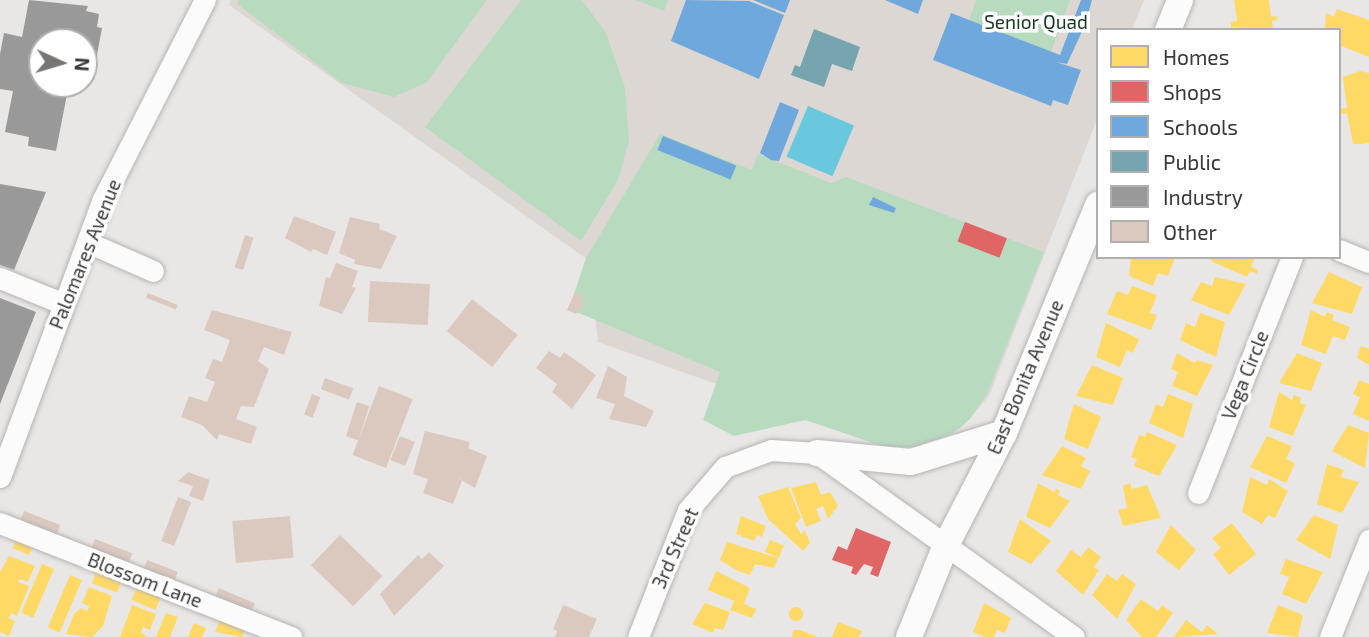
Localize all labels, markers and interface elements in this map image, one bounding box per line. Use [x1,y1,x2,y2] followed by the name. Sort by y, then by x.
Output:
[984,11,1088,33] park label: Senior Quad
[28,28,98,98] north arrow
[1096,28,1341,259] legend
[1163,44,1229,69] text: Homes
[71,57,94,72] text: N
[1163,79,1222,104] text: Shops
[1163,114,1238,139] text: Schools
[1163,149,1221,174] text: Public
[44,175,126,333] street label: Palomares Avenue
[1163,184,1243,209] text: Industry
[1163,219,1217,244] text: Other
[982,296,1068,458] street label: East Bonita Avenue
[1217,327,1273,423] street label: Vega Circle
[647,504,703,592] street label: 3rd Street
[85,548,205,612] street label: Blossom Lane

